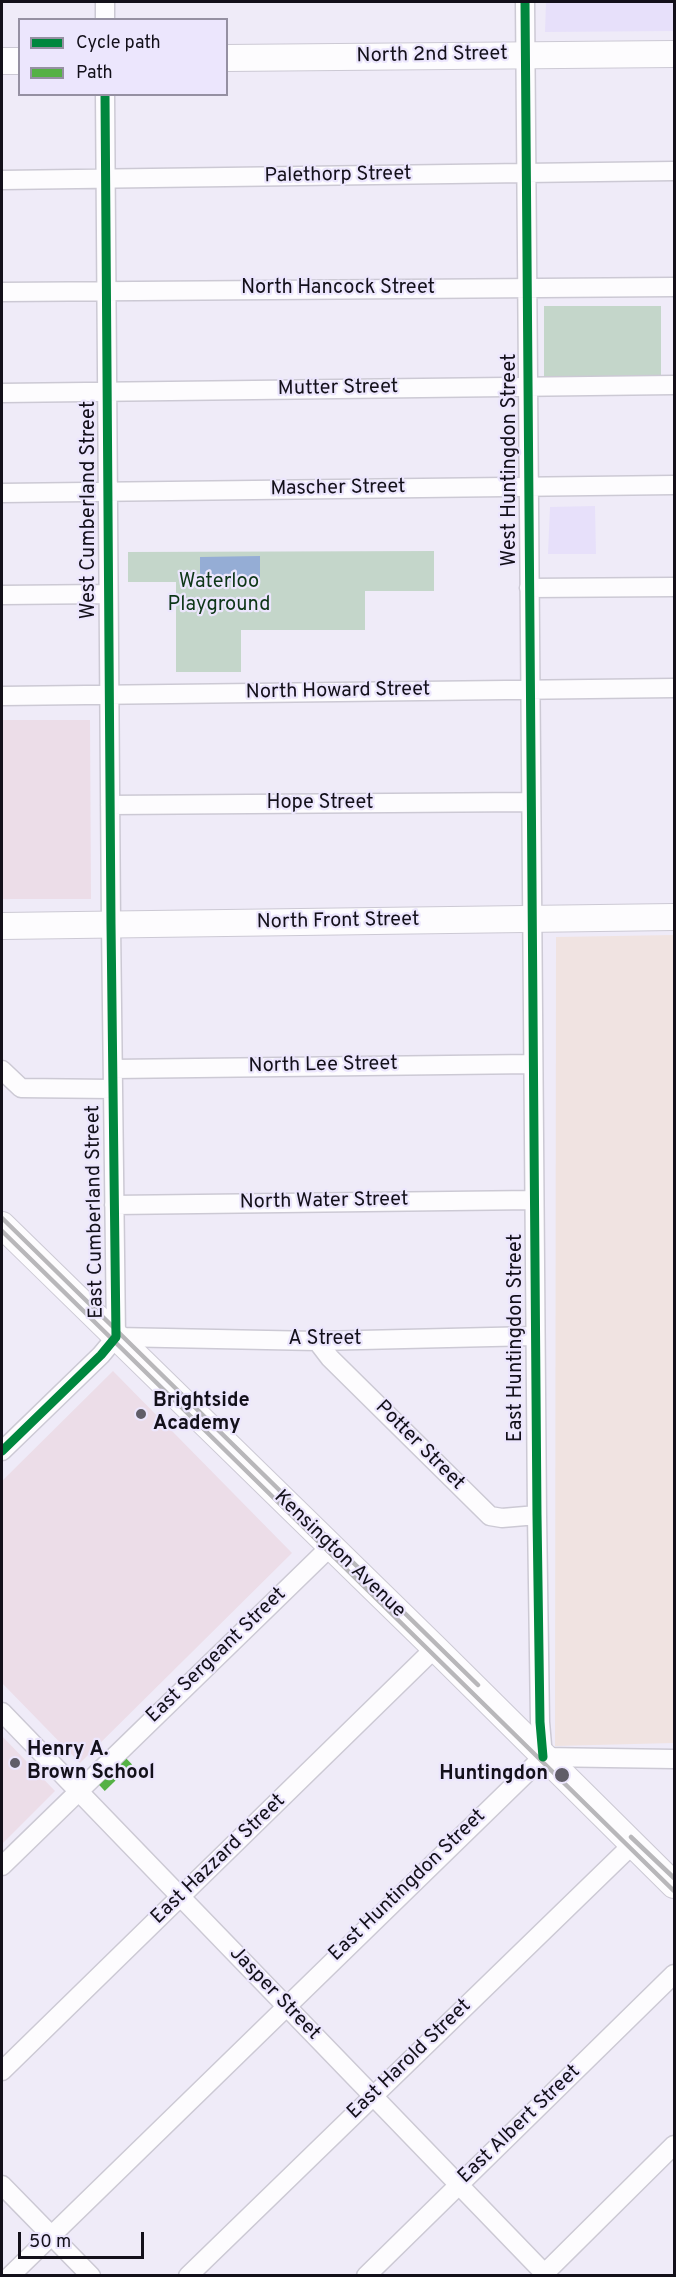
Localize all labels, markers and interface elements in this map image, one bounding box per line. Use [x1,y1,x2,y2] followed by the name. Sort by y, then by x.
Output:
[18,18,228,96] legend
[76,32,161,55] text: Cycle path
[356,43,508,69] street label: North 2nd Street
[76,62,113,85] text: Path
[264,163,412,189] street label: Palethorp Street
[241,277,435,301] street label: North Hancock Street
[499,353,523,567] street label: West Huntingdon Street
[278,376,398,402] street label: Mutter Street
[78,401,102,619] street label: West Cumberland Street
[270,476,406,502] street label: Mascher Street
[168,571,270,618] park label: Waterloo Playground
[245,678,431,706] street label: North Howard Street
[266,792,374,816] street label: Hope Street
[256,909,420,935] street label: North Front Street
[248,1053,398,1079] street label: North Lee Street
[82,1105,110,1319] street label: East Cumberland Street
[239,1189,409,1215] street label: North Water Street
[505,1234,529,1442] street label: East Huntingdon Street
[288,1328,362,1352] street label: A Street
[153,1390,250,1437] place label: Brightside Academy
[369,1396,469,1496] street label: Potter Street
[134,1407,148,1421] marker: Brightside Academy
[268,1486,410,1624] street label: Kensington Avenue
[142,1583,292,1729] street label: East Sergeant Street
[27,1739,155,1786] place label: Henry A. Brown School
[8,1756,22,1770] marker: Henry A. Brown School
[439,1763,548,1787] place label: Huntingdon
[553,1766,571,1784] marker: Huntingdon
[147,1790,291,1930] street label: East Hazzard Street
[325,1805,491,1967] street label: East Huntingdon Street
[223,1942,325,2046] street label: Jasper Street
[343,1995,477,2125] street label: East Harold Street
[454,2061,586,2189] street label: East Albert Street
[21,2220,147,2258] scale bar
[29,2231,71,2254] text: 50 m

